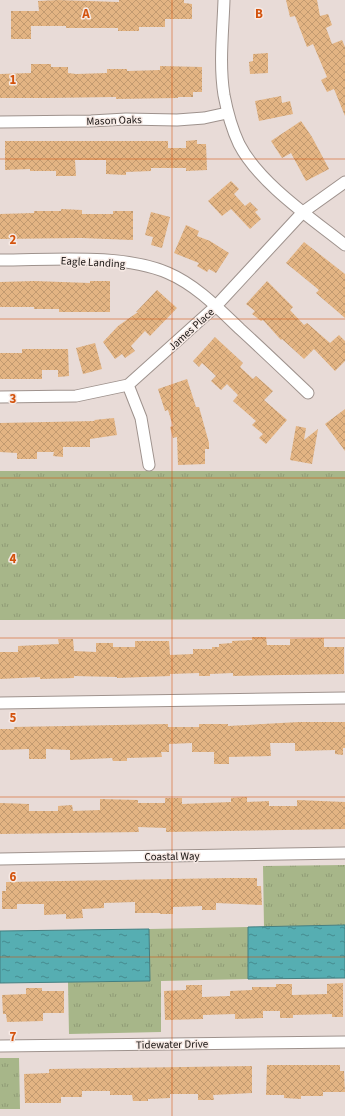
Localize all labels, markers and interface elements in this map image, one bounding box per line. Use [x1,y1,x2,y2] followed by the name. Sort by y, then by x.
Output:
[81,5,90,23] text: A
[255,5,263,23] text: B
[10,71,17,89] text: 1
[86,112,142,129] street label: Mason Oaks
[10,231,17,249] text: 2
[60,253,126,272] street label: Eagle Landing
[165,304,218,354] street label: James Place
[10,390,17,408] text: 3
[10,550,17,568] text: 4
[10,709,17,727] text: 5
[144,849,200,864] street label: Coastal Way
[10,868,17,886] text: 6
[10,1028,17,1046] text: 7
[136,1036,209,1053] street label: Tidewater Drive

